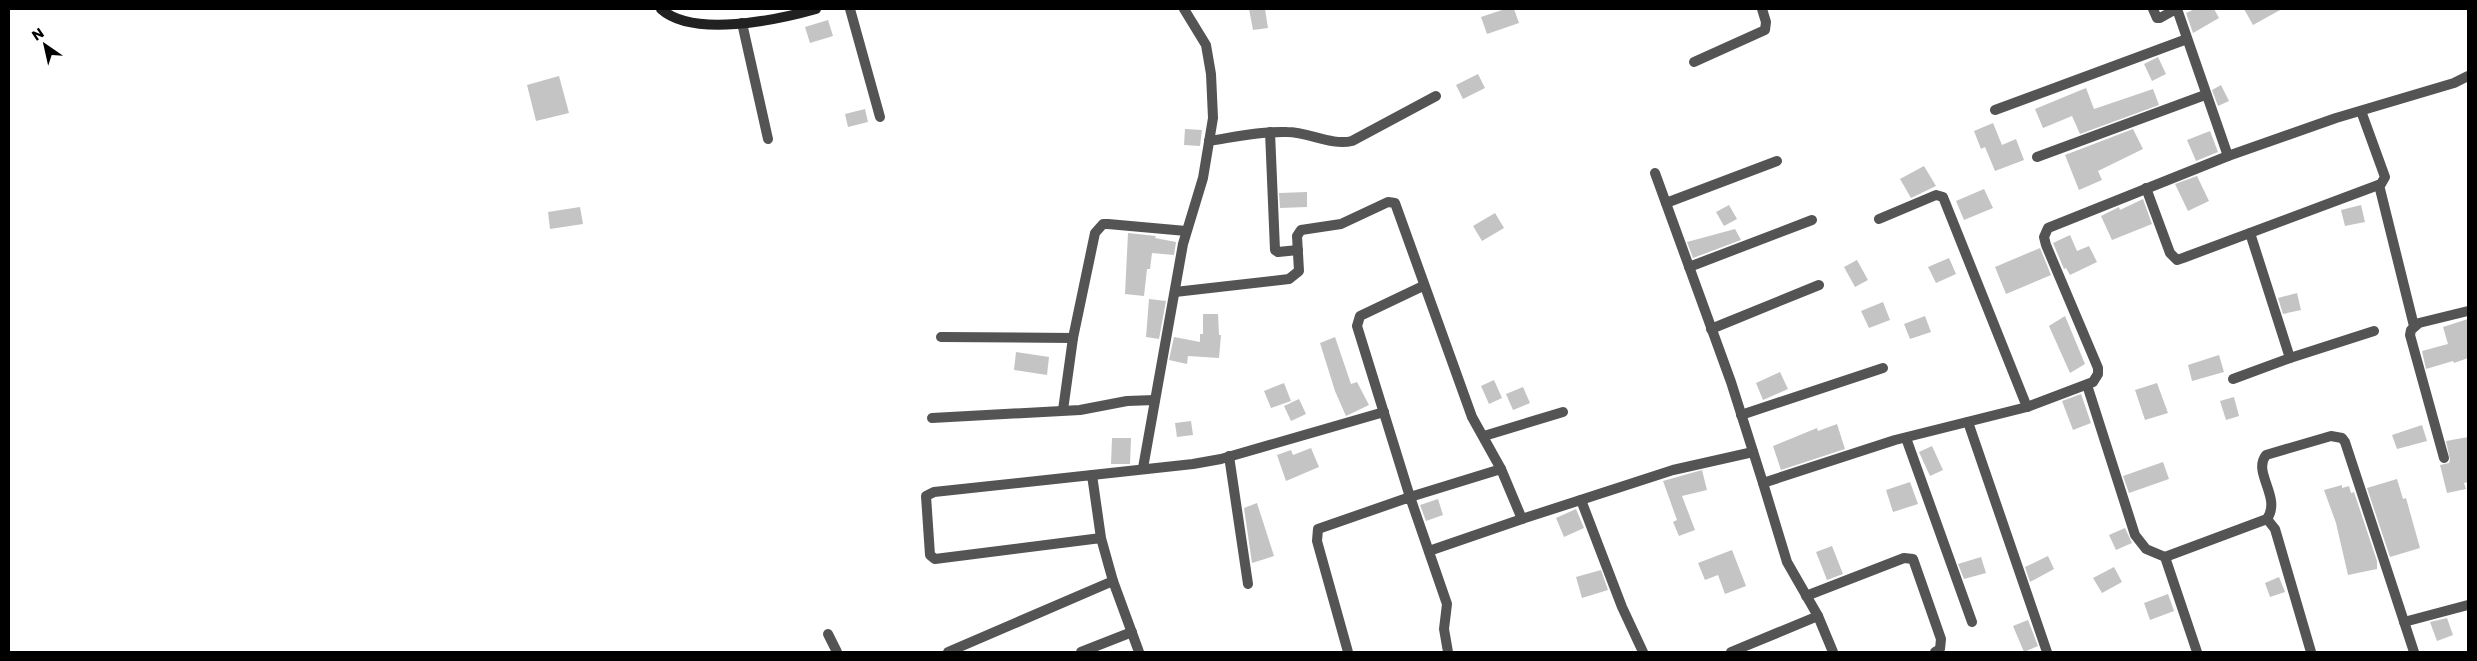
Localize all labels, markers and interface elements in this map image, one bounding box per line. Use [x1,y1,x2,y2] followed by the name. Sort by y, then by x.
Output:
[20,20,70,70] north arrow
[28,23,48,45] text: N

